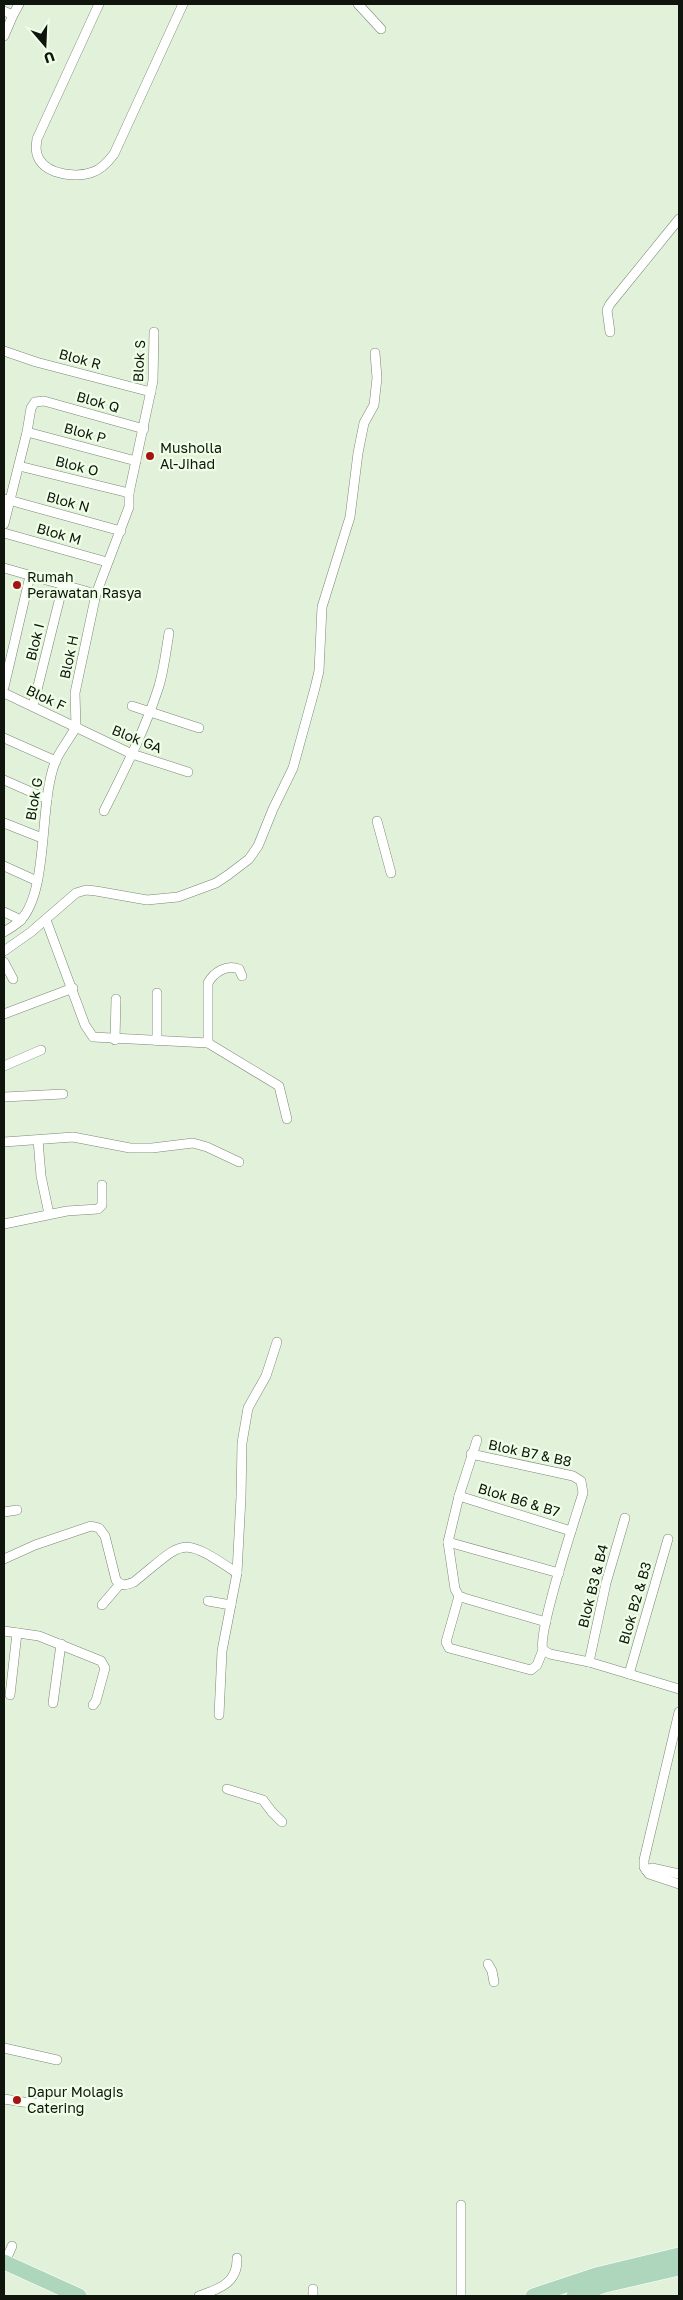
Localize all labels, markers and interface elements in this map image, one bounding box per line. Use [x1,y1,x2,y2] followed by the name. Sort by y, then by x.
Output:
[20,20,70,70] north arrow
[42,48,57,67] text: U
[129,339,148,383] street label: Blok S
[57,345,103,372] street label: Blok R
[75,387,122,416] street label: Blok Q
[62,419,108,446] street label: Blok P
[160,439,222,472] place label: Musholla Al-Jihad
[144,450,156,462] marker: Musholla Al-Jihad
[54,452,100,479] street label: Blok O
[45,488,92,515] street label: Blok N
[35,519,83,548] street label: Blok M
[27,568,142,601] place label: Rumah Perawatan Rasya
[11,579,23,591] marker: Rumah Perawatan Rasya
[22,621,47,662] street label: Blok I
[56,634,81,680] street label: Blok H
[24,681,69,714] street label: Blok F
[110,721,165,756] street label: Blok GA
[21,776,46,822] street label: Blok G
[487,1435,573,1470] street label: Blok B7 & B8
[476,1479,562,1520] street label: Blok B6 & B7
[574,1542,611,1629] street label: Blok B3 & B4
[615,1560,654,1646] street label: Blok B2 & B3
[27,2083,123,2116] place label: Dapur Molagis Catering
[11,2094,23,2106] marker: Dapur Molagis Catering

